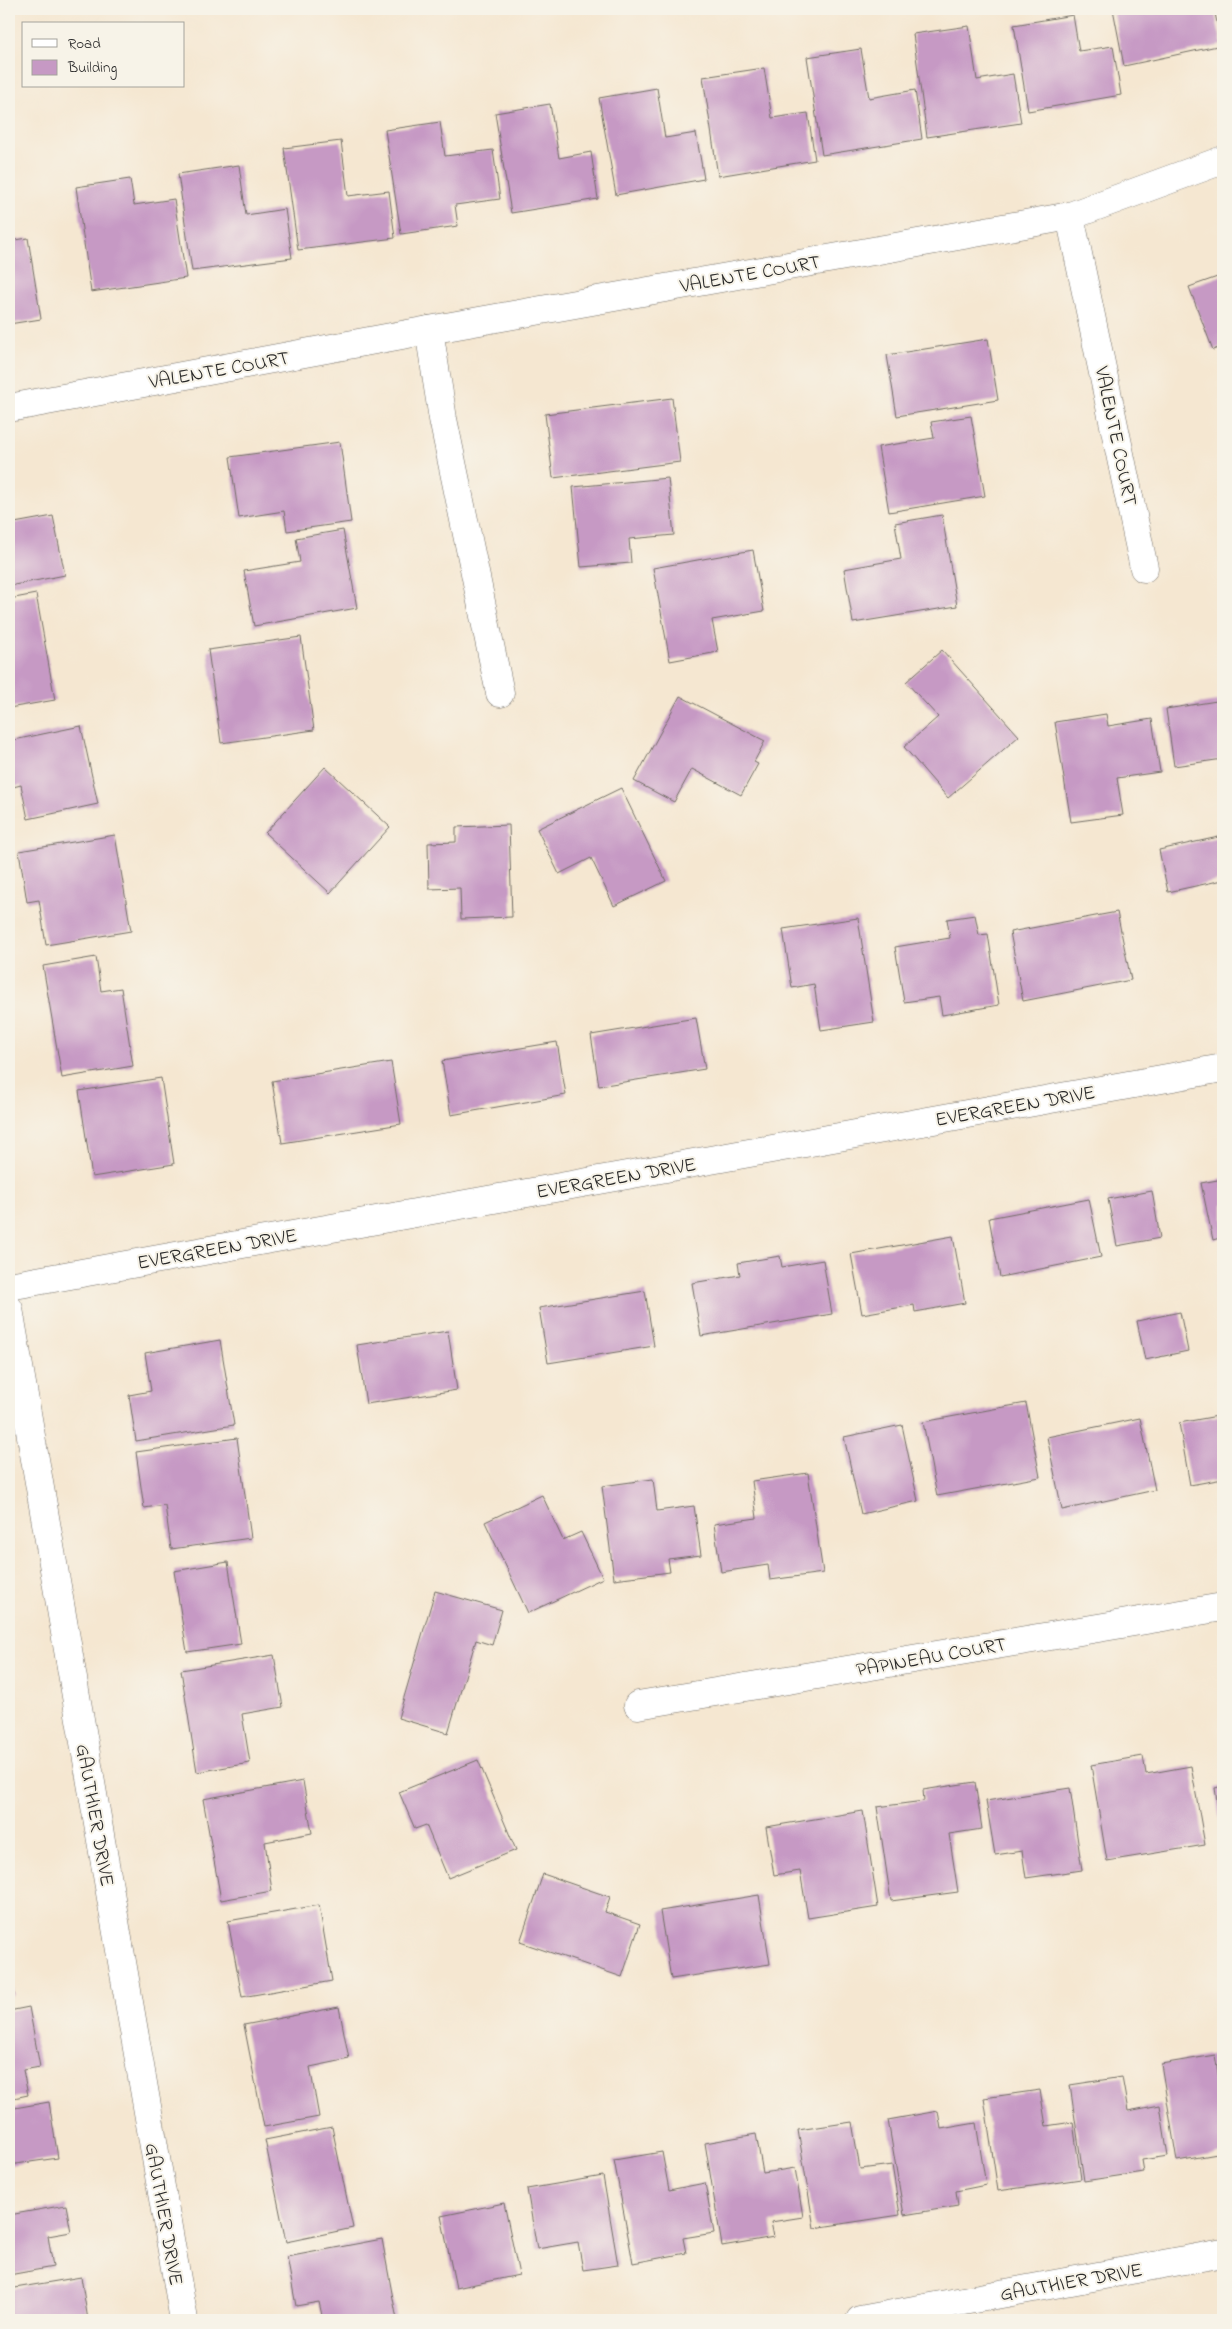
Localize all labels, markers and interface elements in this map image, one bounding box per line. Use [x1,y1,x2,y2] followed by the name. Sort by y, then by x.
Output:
[22,22,185,88] legend
[68,33,101,55] text: Road
[67,57,117,80] text: Building
[677,249,823,302] street label: VALENTE COURT
[146,345,292,398] street label: VALENTE COURT
[1085,363,1143,509] street label: VALENTE COURT
[933,1079,1098,1136] street label: EVERGREEN DRIVE
[534,1151,699,1208] street label: EVERGREEN DRIVE
[135,1222,300,1279] street label: EVERGREEN DRIVE
[854,1631,1009,1686] street label: PAPINEAU COURT
[67,1742,120,1889] street label: GAUTHIER DRIVE
[136,2141,189,2288] street label: GAUTHIER DRIVE
[998,2257,1145,2310] street label: GAUTHIER DRIVE

